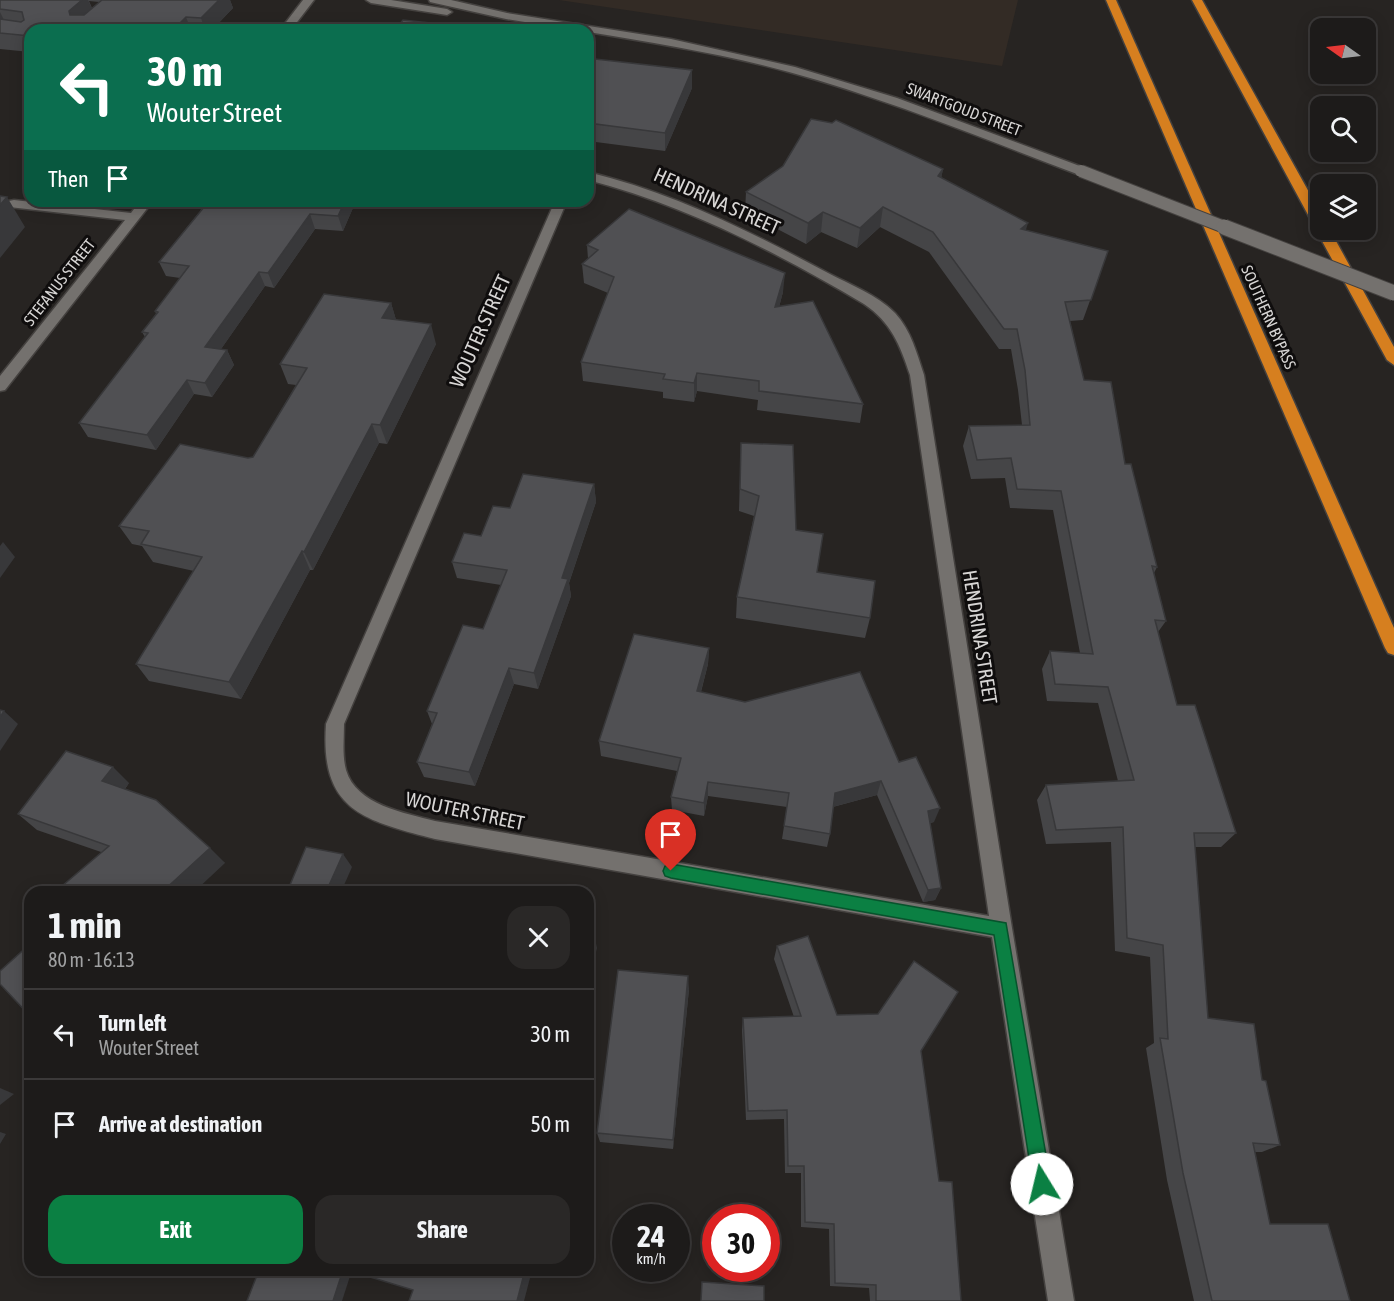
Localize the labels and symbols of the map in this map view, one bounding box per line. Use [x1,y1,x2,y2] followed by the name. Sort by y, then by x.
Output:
[1310,18,1376,84] north arrow
[904,79,1024,139] street label: SWARTGOUD STREET
[651,162,784,239] street label: HENDRINA STREET
[20,235,98,329] street label: STEFANUS STREET
[1238,262,1300,372] street label: SOUTHERN BYPASS
[444,271,515,391] street label: WOUTER STREET
[959,568,1002,706] street label: HENDRINA STREET
[404,787,527,834] street label: WOUTER STREET
[645,809,696,871] pin
[1010,1152,1074,1216] position arrow
[702,1204,780,1282] speed limit sign: 30

